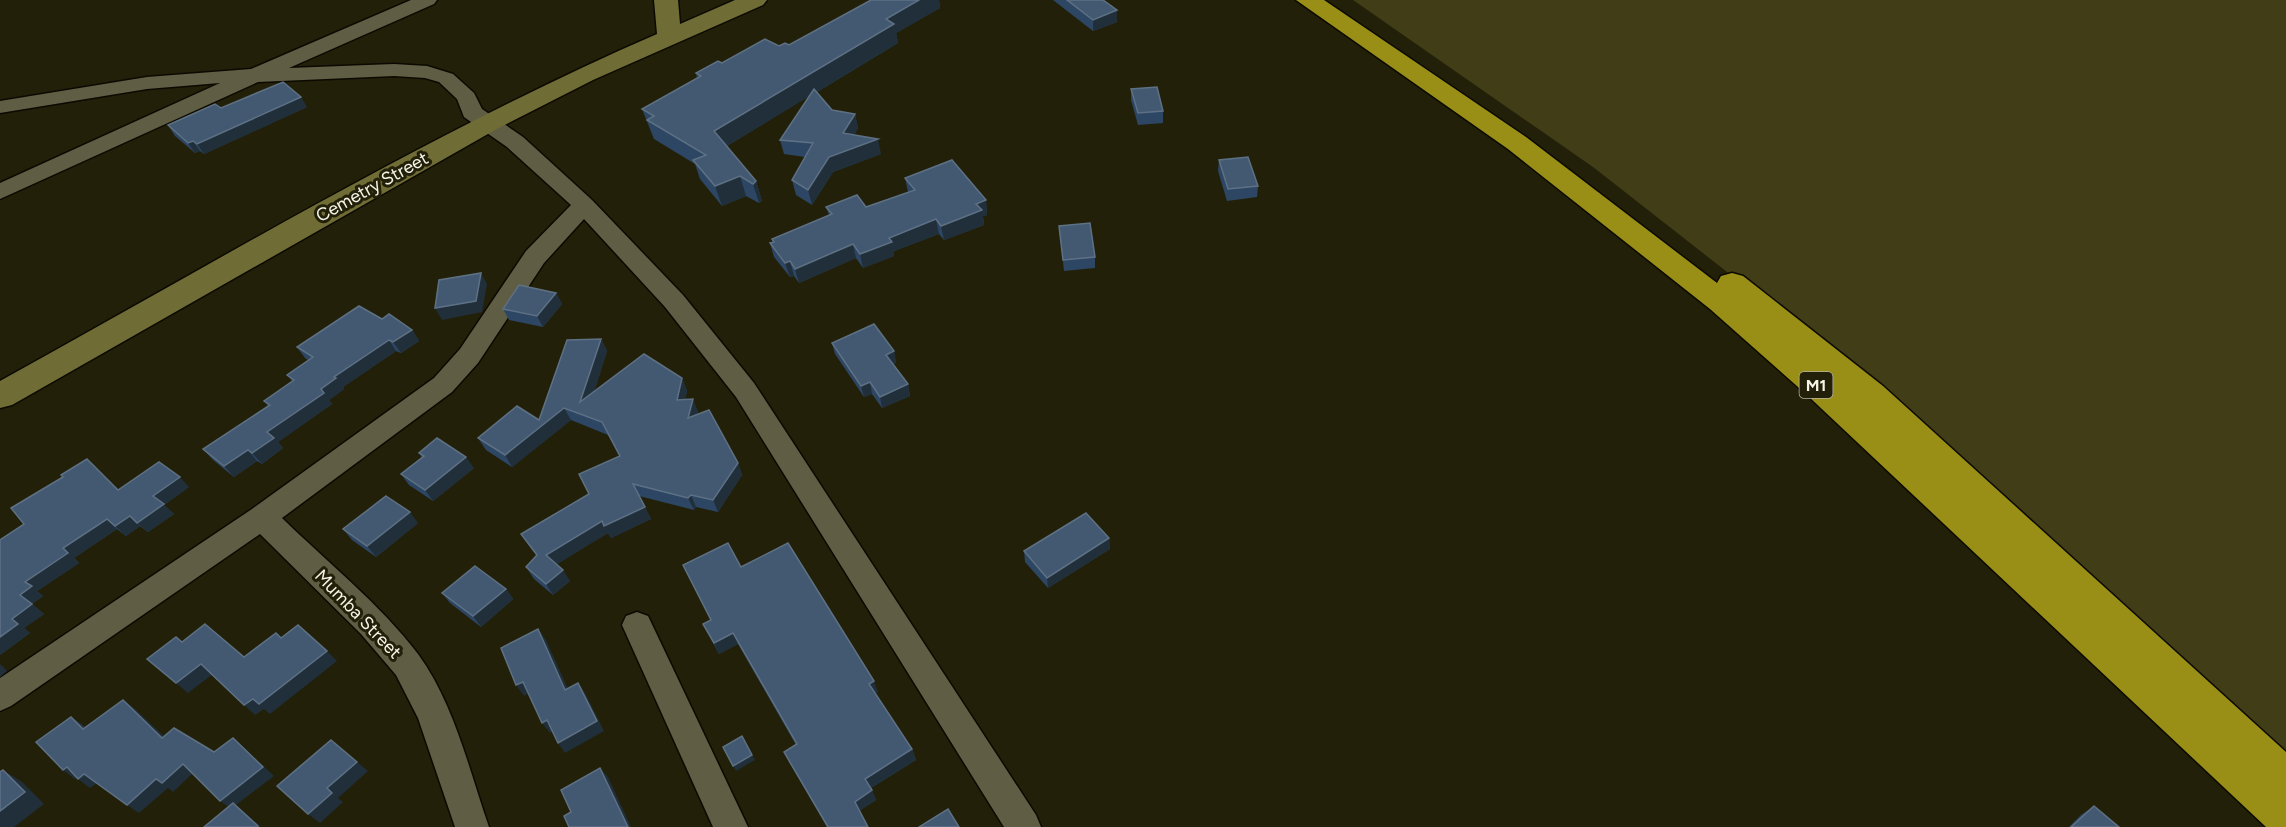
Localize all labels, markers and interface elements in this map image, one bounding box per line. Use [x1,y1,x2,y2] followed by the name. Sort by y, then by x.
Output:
[312,147,432,227] street label: Cemetry Street
[1800,372,1832,398] road number: M1
[310,565,406,663] street label: Mumba Street

